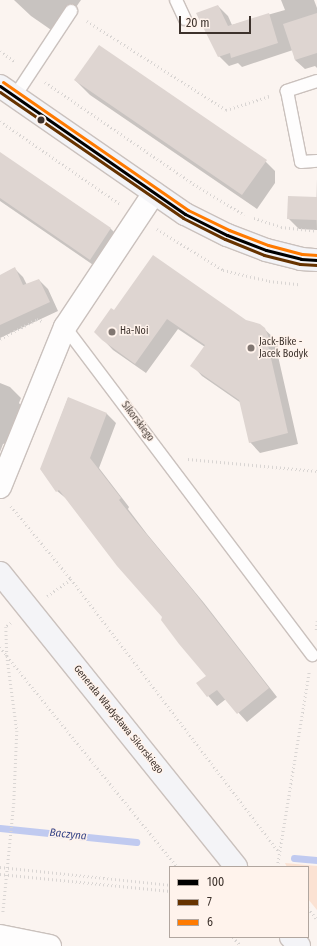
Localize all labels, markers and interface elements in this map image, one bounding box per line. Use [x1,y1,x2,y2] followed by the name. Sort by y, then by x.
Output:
[181,8,253,34] scale bar
[186,16,210,30] text: 20 m
[36,115,46,125] unlabelled marker
[120,326,148,338] place label: Ha-Noi
[107,327,117,337] marker: Ha-Noi
[259,336,308,360] place label: Jack-Bike - Jacek Bodyk
[246,343,256,353] marker: Jack-Bike - Jacek Bodyk
[118,400,156,444] street label: Sikorskiego
[70,663,166,777] street label: Generała Władysława Sikorskiego
[49,826,87,844] water label: Baczyna
[169,866,309,938] legend
[207,875,224,889] text: 100
[207,895,212,909] text: 7
[207,915,213,929] text: 6

